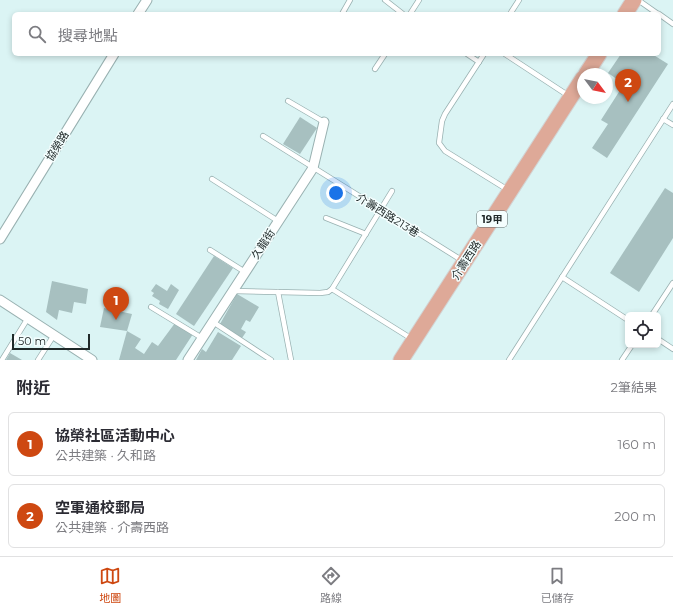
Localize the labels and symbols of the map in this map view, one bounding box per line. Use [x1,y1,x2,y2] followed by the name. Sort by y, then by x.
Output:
[577,68,613,104] north arrow
[615,69,641,102] pin: 2
[42,128,72,164] street label: 協榮路
[326,183,346,203] your location
[354,190,422,240] street label: 介壽西路213巷
[477,211,507,227] road number: 19甲
[248,226,278,262] street label: 久龍街
[448,238,484,282] street label: 介壽西路
[103,287,129,320] pin: 1
[12,332,90,351] scale bar

